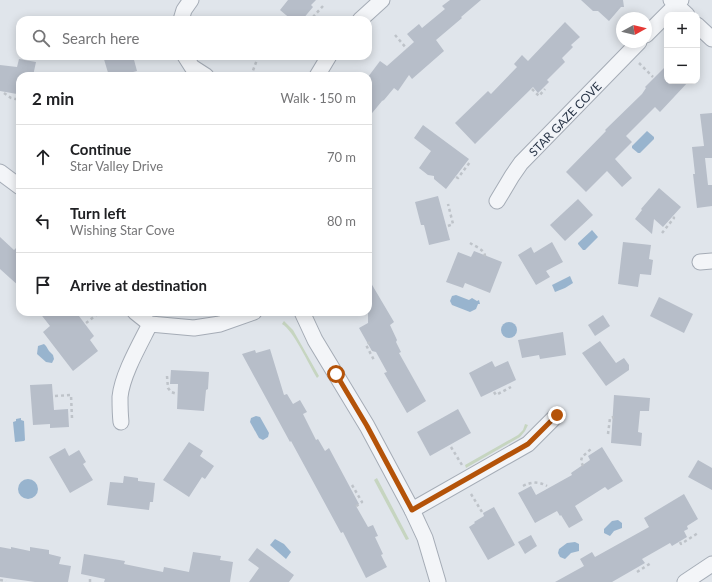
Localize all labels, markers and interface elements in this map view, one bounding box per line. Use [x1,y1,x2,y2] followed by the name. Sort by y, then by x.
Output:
[616,12,652,48] north arrow
[664,12,700,84] map controls
[664,12,700,48] button: +
[16,16,372,60] search box
[30,27,52,49] icon: search
[62,29,139,47] text: Search here
[664,48,700,84] button: −
[526,79,604,159] street label: STAR GAZE COVE
[32,88,74,109] text: 2 min
[280,90,356,106] text: Walk · 150 m
[70,140,131,158] text: Continue
[32,146,54,168] icon: ahead
[327,149,356,165] text: 70 m
[70,158,163,174] text: Star Valley Drive
[70,204,126,222] text: Turn left
[32,210,54,232] icon: left
[327,213,356,229] text: 80 m
[70,222,175,238] text: Wishing Star Cove
[32,274,54,296] icon: arrive
[70,276,207,294] text: Arrive at destination
[327,365,345,383] route start
[548,406,566,424] route end

